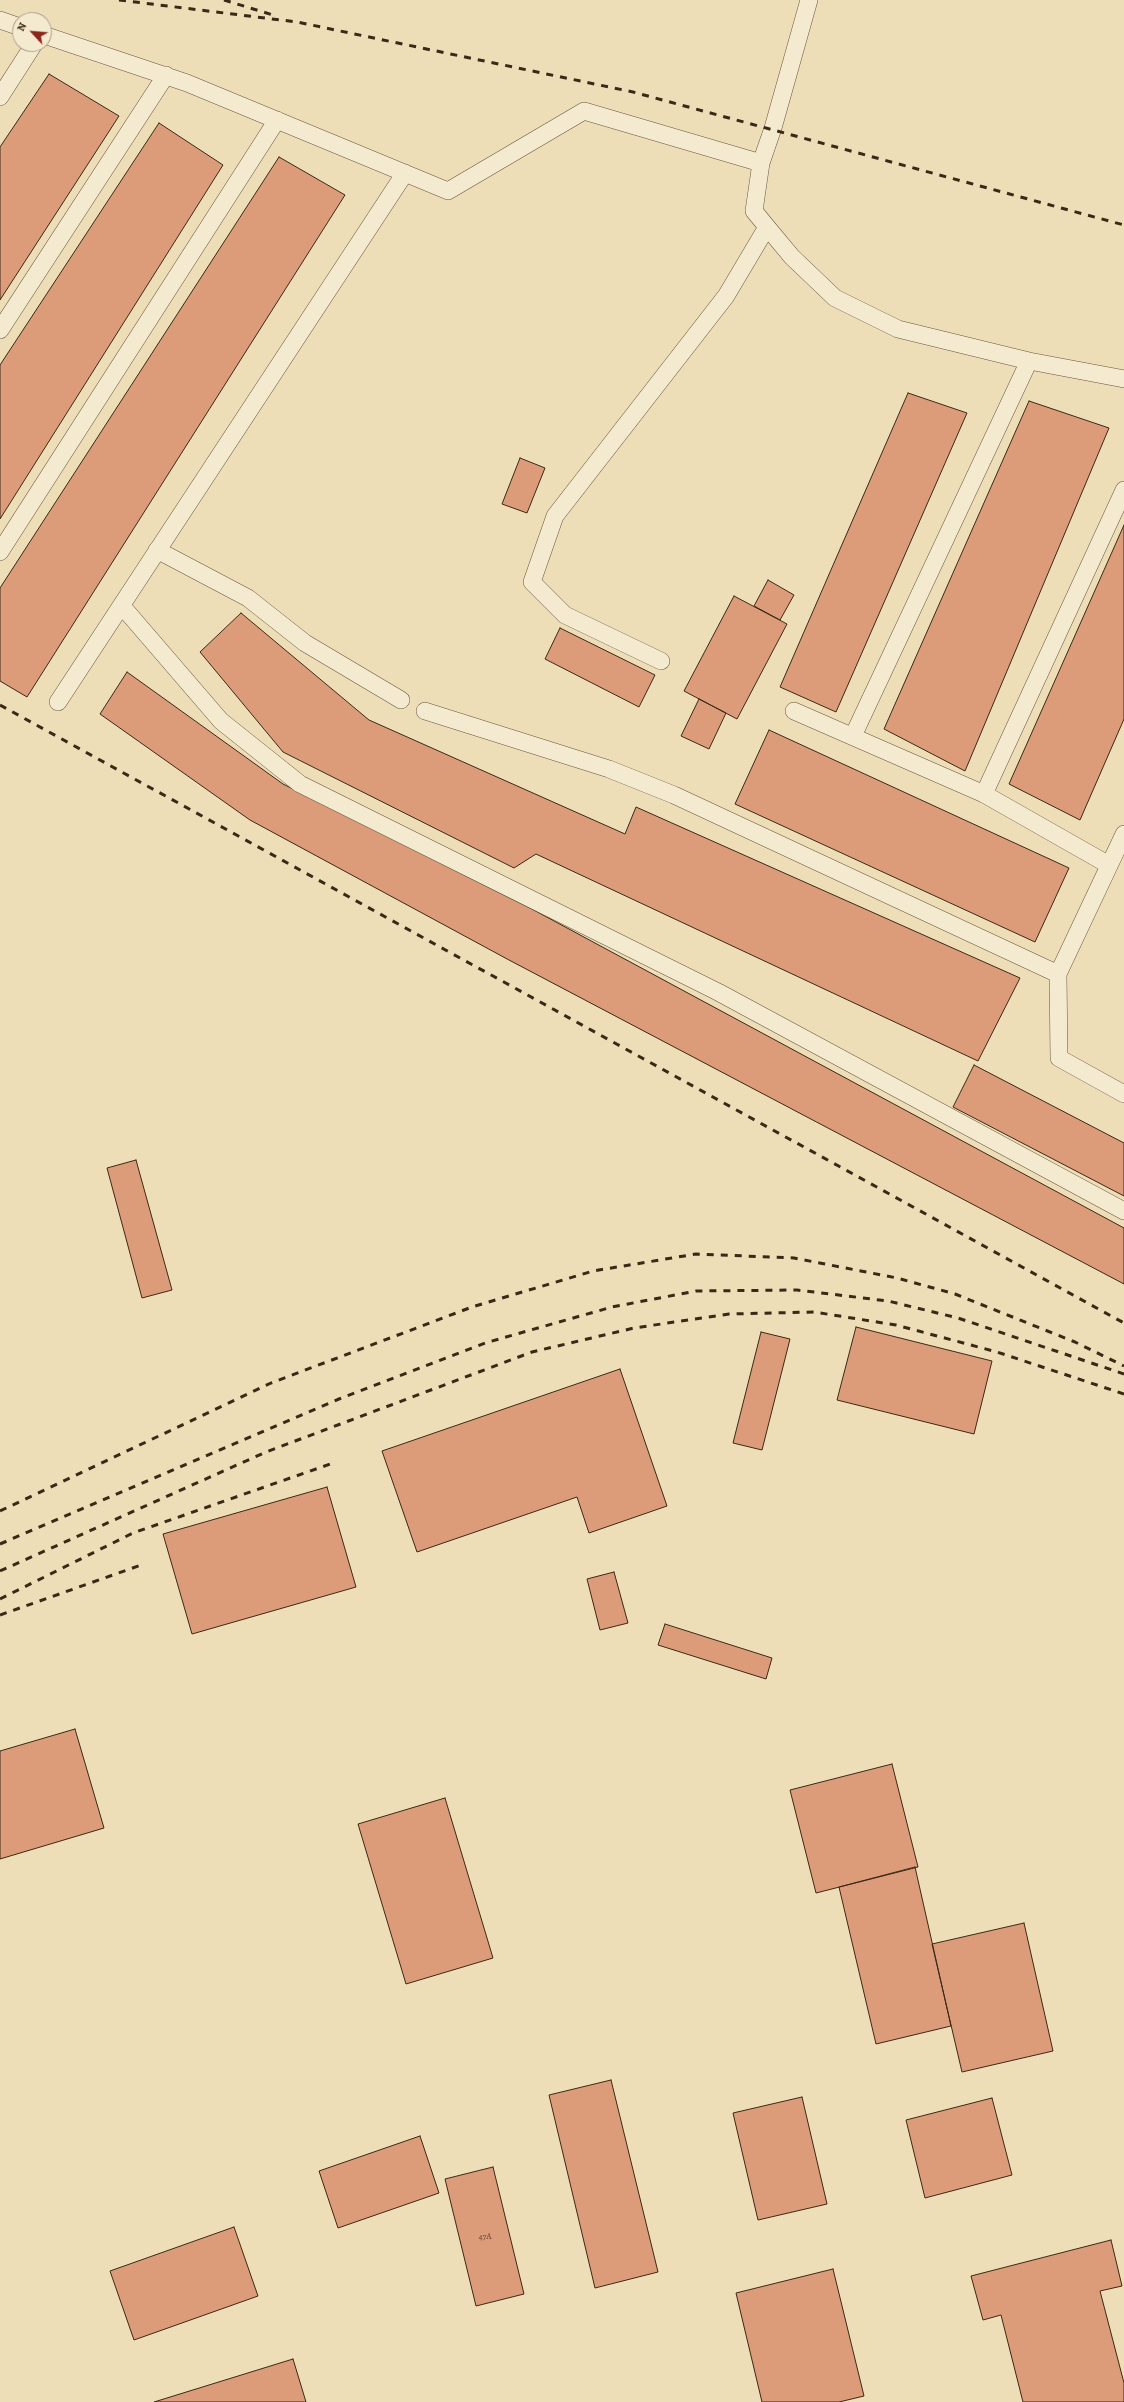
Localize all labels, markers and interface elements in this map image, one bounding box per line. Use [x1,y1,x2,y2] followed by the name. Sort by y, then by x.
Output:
[12,12,52,52] north arrow
[13,20,30,34] text: N
[478,2232,492,2242] house number: 47А

